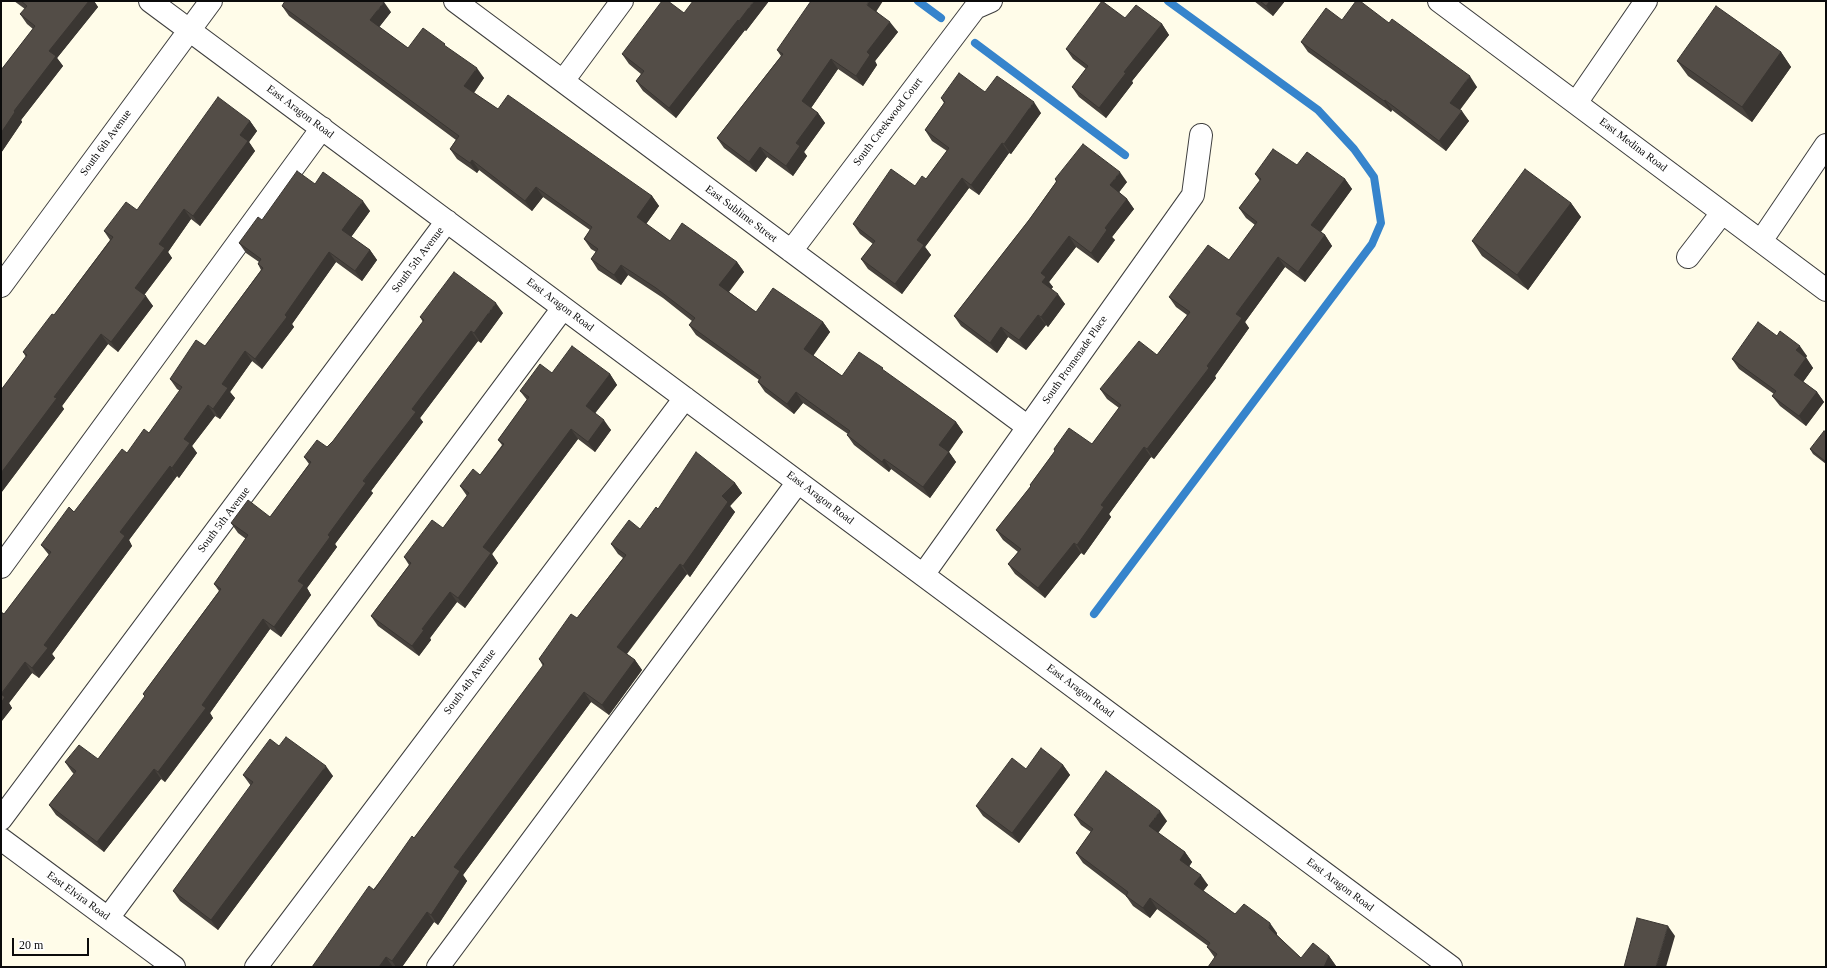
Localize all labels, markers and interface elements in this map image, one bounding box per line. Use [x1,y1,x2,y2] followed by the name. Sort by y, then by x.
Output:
[851,75,925,169] street label: South Creekwood Court
[264,82,336,142] street label: East Aragon Road
[78,107,134,179] street label: South 6th Avenue
[1597,115,1669,175] street label: East Medina Road
[702,183,780,245] street label: East Sublime Street
[389,225,447,295] street label: South 5th Avenue
[524,275,596,335] street label: East Aragon Road
[1040,313,1110,407] street label: South Promenade Place
[784,468,856,528] street label: East Aragon Road
[195,485,253,555] street label: South 5th Avenue
[441,647,499,717] street label: South 4th Avenue
[1044,661,1116,721] street label: East Aragon Road
[1304,855,1376,915] street label: East Aragon Road
[44,869,112,923] street label: East Elvira Road
[14,930,91,956] scale bar
[19,938,43,952] text: 20 m

